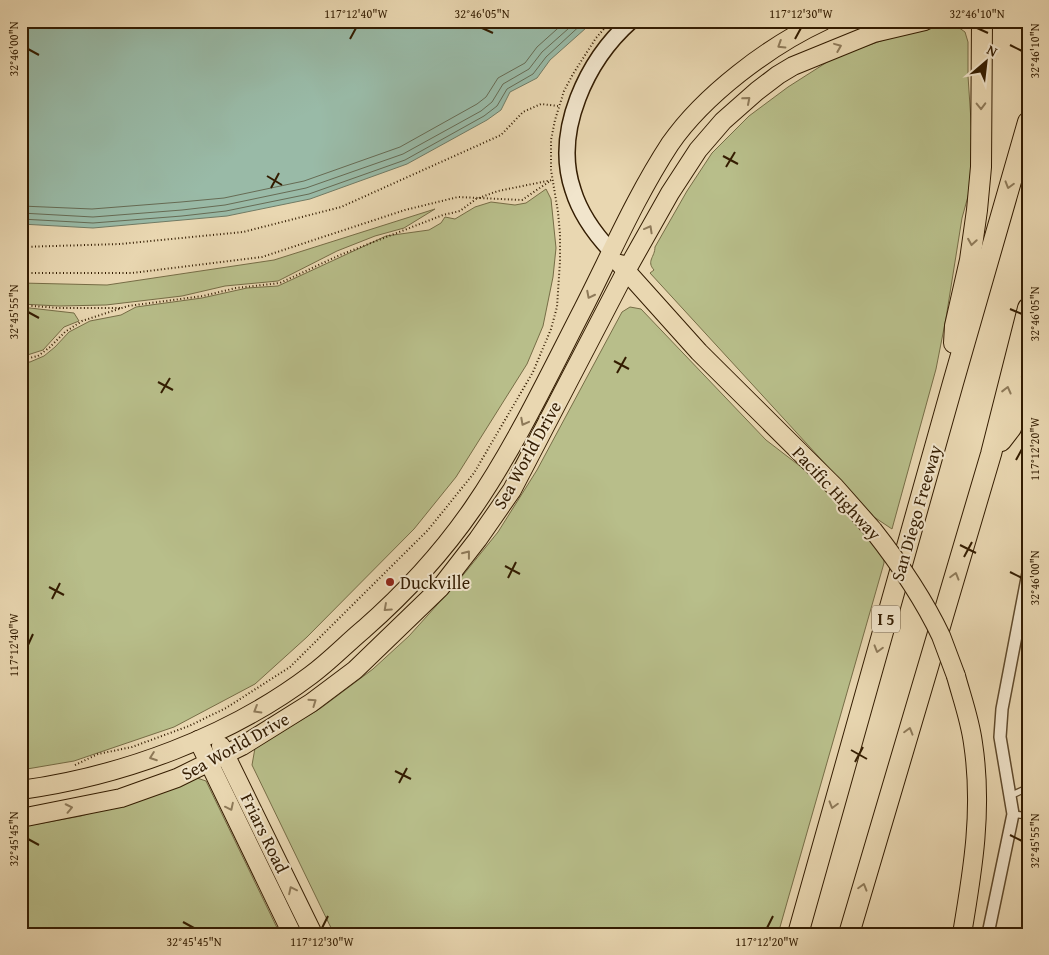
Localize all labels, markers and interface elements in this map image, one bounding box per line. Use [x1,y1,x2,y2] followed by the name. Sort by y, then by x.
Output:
[324,5,388,22] text: 117°12'40"W
[454,5,510,22] text: 32°46'05"N
[769,5,833,22] text: 117°12'30"W
[949,5,1005,22] text: 32°46'10"N
[5,21,22,77] text: 32°46'00"N
[1026,23,1043,79] text: 32°46'10"N
[962,38,1012,88] north arrow
[777,39,786,49] one-way arrow
[983,39,1001,62] text: N
[833,43,842,53] one-way arrow
[741,97,750,106] one-way arrow
[976,102,986,110] one-way arrow
[1005,181,1015,189] one-way arrow
[643,225,653,234] one-way arrow
[968,237,978,246] one-way arrow
[5,284,22,340] text: 32°45'55"N
[1026,286,1043,342] text: 32°46'05"N
[586,290,596,299] one-way arrow
[1001,386,1012,395] one-way arrow
[486,396,568,514] street label: Sea World Drive
[520,416,530,425] one-way arrow
[1026,417,1043,481] text: 117°12'20"W
[786,440,888,546] street label: Pacific Highway
[884,442,948,584] street label: San Diego Freeway
[461,550,470,559] one-way arrow
[1026,550,1043,606] text: 32°46'00"N
[400,569,470,596] place label: Duckville
[950,572,960,580] one-way arrow
[384,576,396,588] marker: Duckville
[384,602,393,611] one-way arrow
[872,606,900,632] road number: I 5
[5,613,22,677] text: 117°12'40"W
[873,644,883,652] one-way arrow
[307,699,316,708] one-way arrow
[254,703,263,713] one-way arrow
[176,705,294,787] street label: Sea World Drive
[904,728,914,736] one-way arrow
[149,751,157,761] one-way arrow
[234,788,296,878] street label: Friars Road
[829,800,839,808] one-way arrow
[224,802,234,811] one-way arrow
[65,804,74,814] one-way arrow
[5,811,22,867] text: 32°45'45"N
[1026,813,1043,869] text: 32°45'55"N
[858,883,868,892] one-way arrow
[288,886,298,895] one-way arrow
[166,933,222,950] text: 32°45'45"N
[290,933,354,950] text: 117°12'30"W
[735,933,799,950] text: 117°12'20"W

